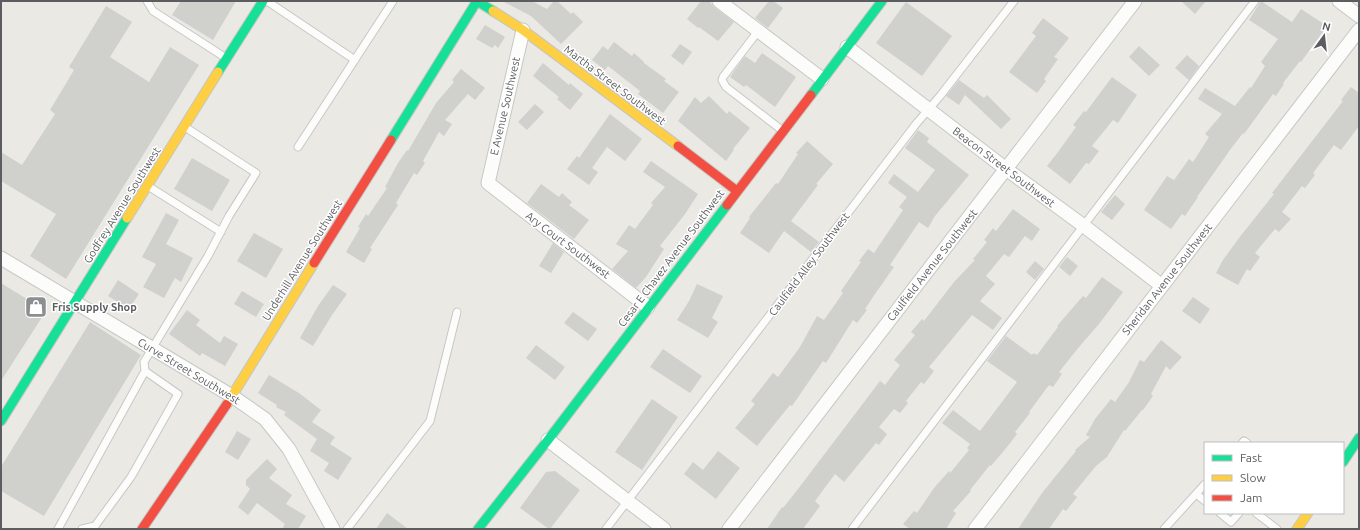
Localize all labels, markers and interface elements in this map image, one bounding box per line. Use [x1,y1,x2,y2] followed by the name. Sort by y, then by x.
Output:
[1304,16,1344,56] north arrow
[1321,19,1332,33] text: N
[562,43,669,128] street label: Martha Street Southwest
[488,55,522,157] street label: E Avenue Southwest
[950,125,1058,210] street label: Beacon Street Southwest
[81,144,163,265] street label: Godfrey Avenue Southwest
[615,187,727,329] street label: Cesar E Chavez Avenue Southwest
[260,197,345,323] street label: Underhill Avenue Southwest
[885,206,980,323] street label: Caulfield Avenue Southwest
[523,209,613,281] street label: Ary Court Southwest
[766,210,852,318] street label: Caulfield Alley Southwest
[1120,220,1215,337] street label: Sheridan Avenue Southwest
[23,294,49,320] shop icon: Fris Supply Shop
[52,301,137,313] place label: Fris Supply Shop
[136,336,243,407] street label: Curve Street Southwest
[1204,442,1344,514] legend
[1240,451,1262,464] text: Fast
[1240,471,1266,484] text: Slow
[1240,491,1262,504] text: Jam

